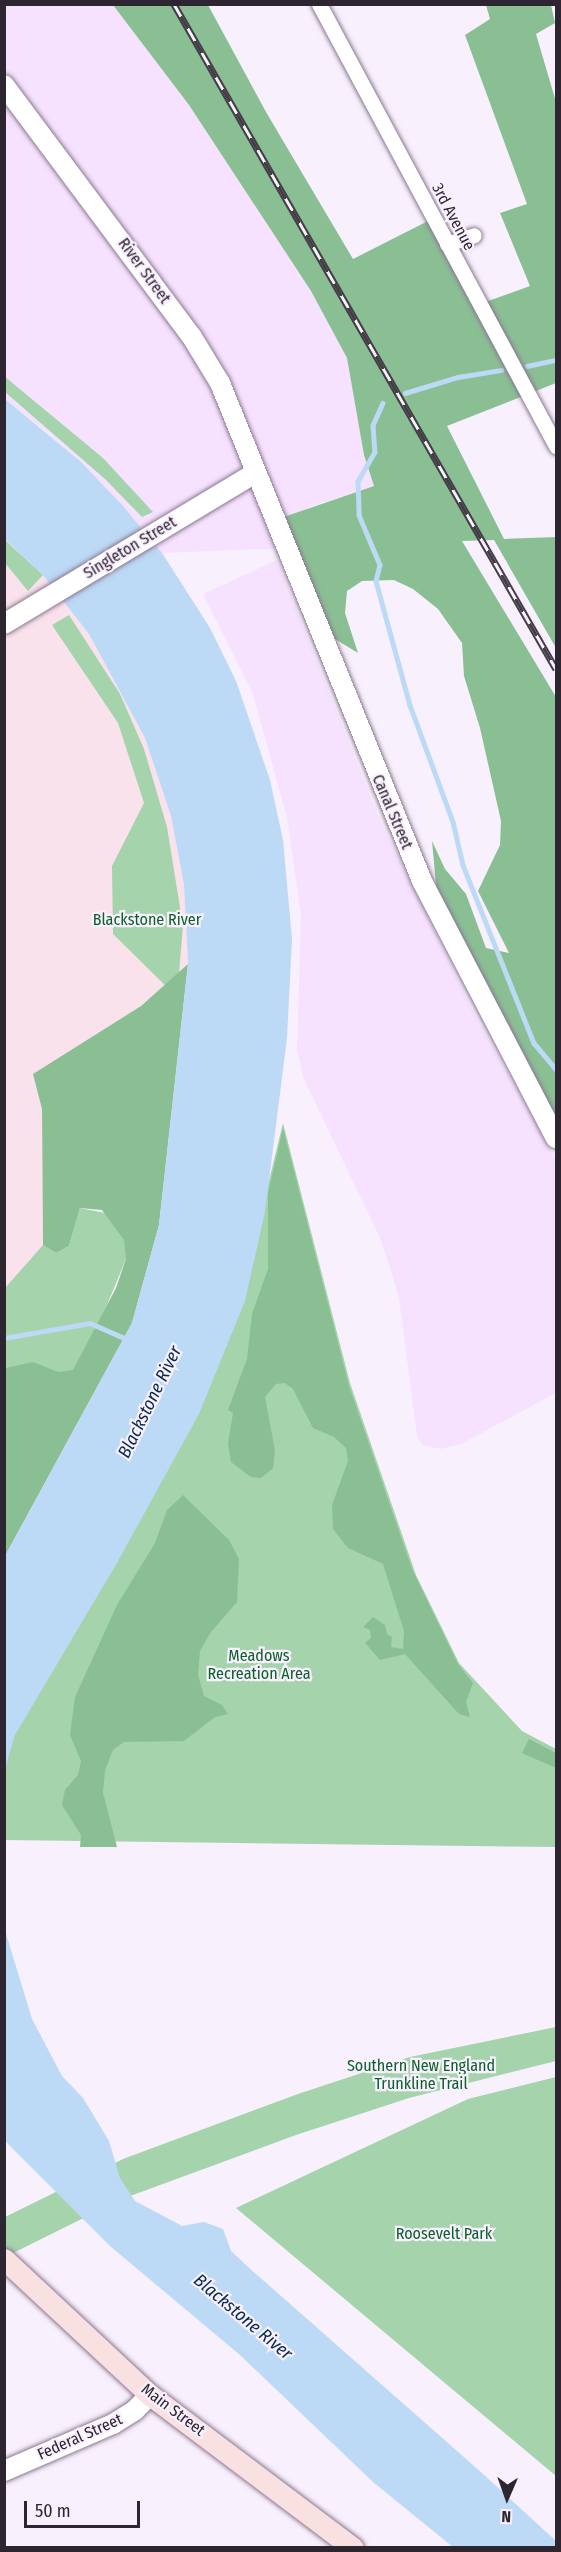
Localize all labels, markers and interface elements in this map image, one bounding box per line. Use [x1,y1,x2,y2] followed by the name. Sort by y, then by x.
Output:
[427,180,479,254] street label: 3rd Avenue
[114,234,174,308] street label: River Street
[80,513,180,583] street label: Singleton Street
[368,772,416,852] street label: Canal Street
[93,910,201,930] park label: Blackstone River
[114,1342,186,1462] water label: Blackstone River
[208,1646,310,1684] park label: Meadows Recreation Area
[347,2056,495,2094] park label: Southern New England Trunkline Trail
[396,2224,492,2244] park label: Roosevelt Park
[189,2269,297,2365] water label: Blackstone River
[137,2380,209,2440] street label: Main Street
[35,2410,125,2464] street label: Federal Street
[477,2468,537,2528] north arrow
[27,2489,142,2527] scale bar
[35,2500,71,2522] text: 50 m
[501,2507,511,2526] text: N

